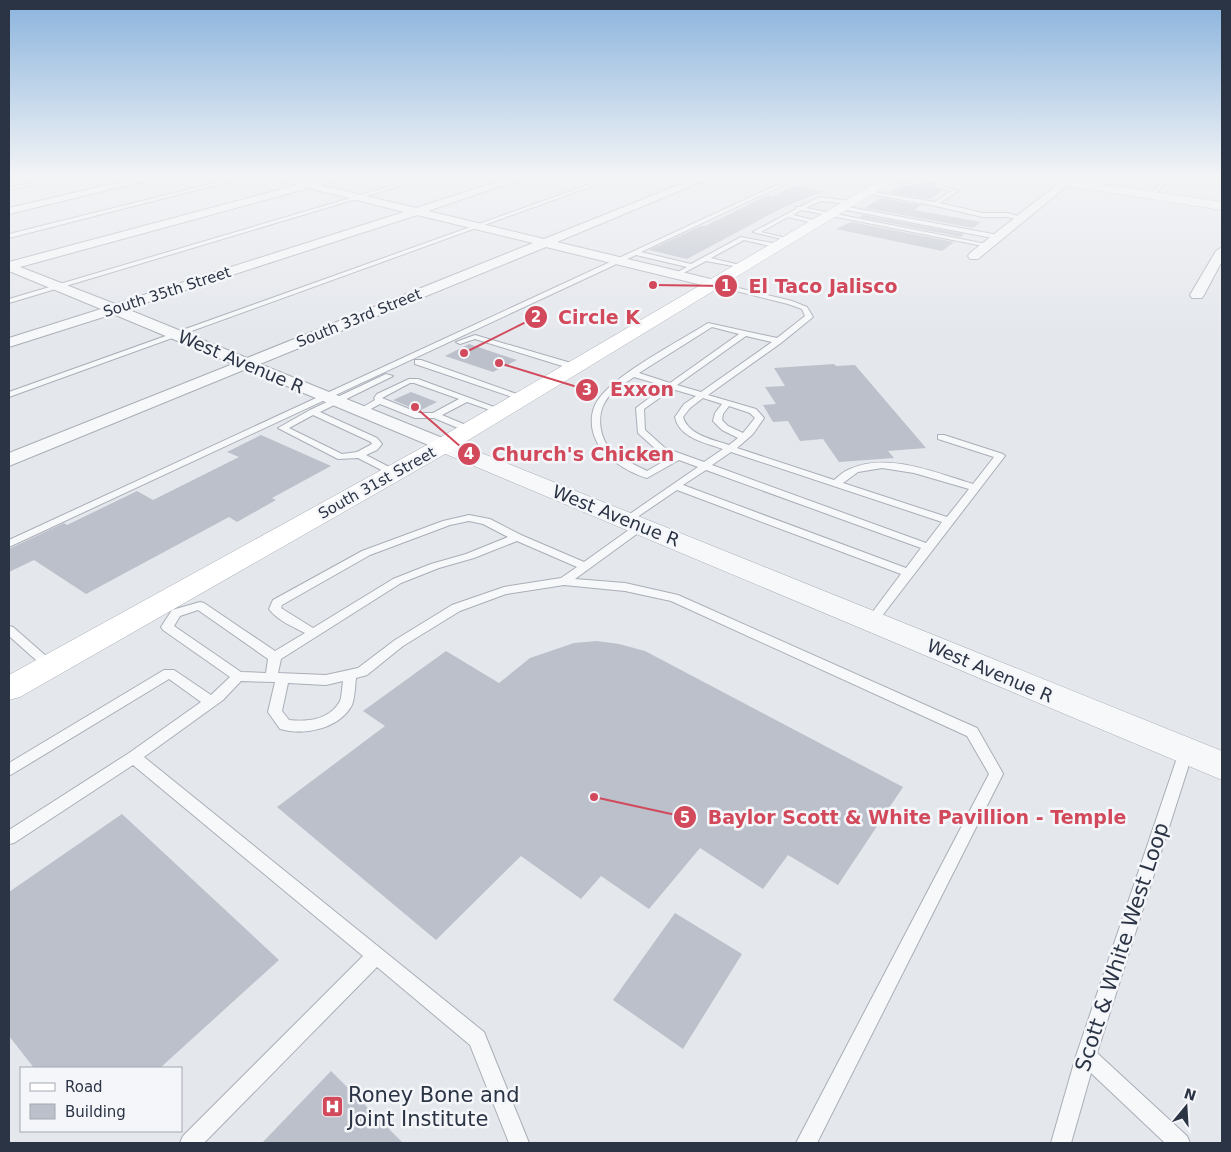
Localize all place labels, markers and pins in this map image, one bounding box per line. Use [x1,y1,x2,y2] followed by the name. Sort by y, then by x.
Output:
[713,269,907,303] callout: El Taco Jalisco
[523,300,650,334] callout: Circle K
[575,373,684,407] callout: Exxon
[457,437,685,471] callout: Church's Chicken
[673,800,1137,834] callout: Baylor Scott & White Pavillion - Temple
[346,1083,520,1131] place label: Roney Bone and Joint Institute
[320,1095,344,1119] hospital icon: Roney Bone and Joint Institute

